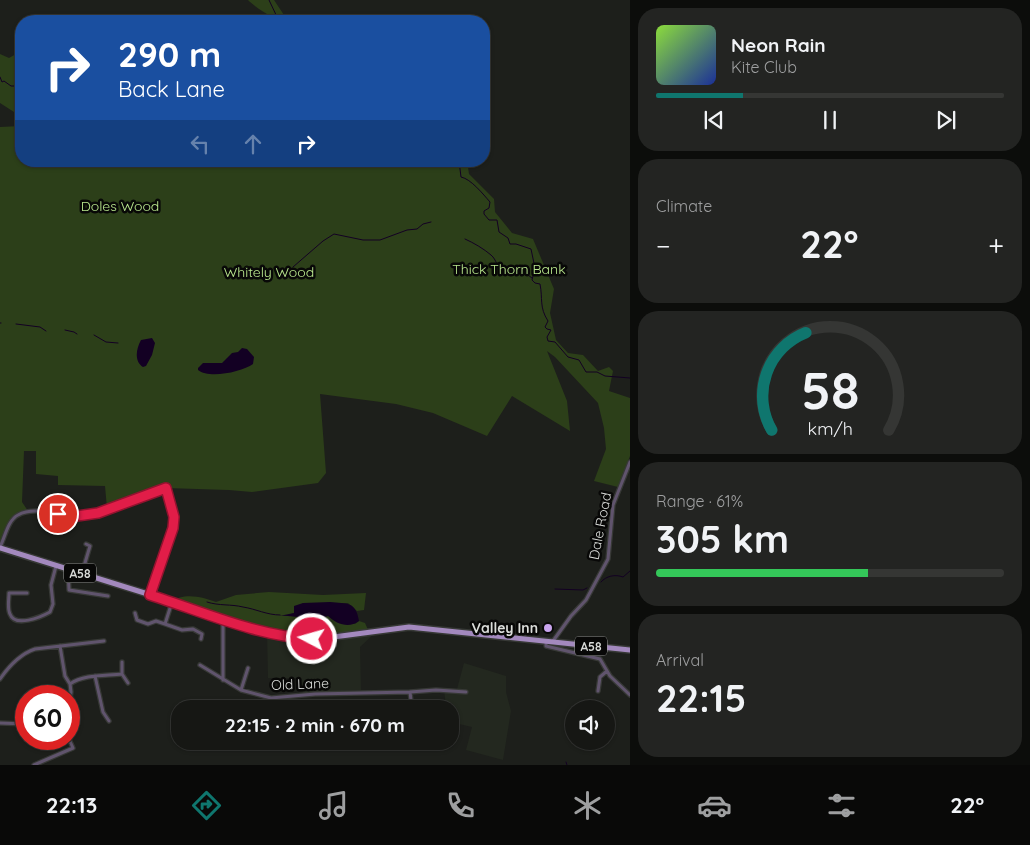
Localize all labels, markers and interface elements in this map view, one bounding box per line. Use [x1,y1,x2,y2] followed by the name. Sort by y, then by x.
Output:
[118,32,221,76] text: 290 m
[731,33,826,57] text: Neon Rain
[35,35,100,100] icon: right
[731,57,797,77] text: Kite Club
[118,75,225,103] text: Back Lane
[700,106,728,134] icon: previous
[816,106,844,134] icon: pause
[932,106,960,134] icon: next
[186,130,214,158] icon: left
[239,130,267,158] icon: ahead
[292,130,320,158] icon: right
[656,196,712,216] text: Climate
[81,197,159,215] park label: Doles Wood
[800,220,858,268] text: 22°
[656,228,671,263] text: −
[988,228,1004,263] text: +
[452,260,566,278] park label: Thick Thorn Bank
[224,263,314,281] park label: Whitely Wood
[801,357,859,422] text: 58
[807,417,853,439] text: km/h
[585,491,615,561] street label: Dale Road
[656,491,743,511] text: Range · 61%
[37,493,79,535] pin
[44,500,72,528] icon: arrive
[656,515,789,563] text: 305 km
[64,564,96,582] road number: A58
[285,612,337,664] position arrow
[472,619,538,637] place label: Valley Inn
[542,622,554,634] marker: Valley Inn
[575,636,607,656] road number: A58
[656,650,704,670] text: Arrival
[271,674,329,694] street label: Old Lane
[656,674,746,722] text: 22:15
[15,685,80,750] speed limit sign: 60
[565,700,615,750] map controls
[565,700,615,750] button: sound
[225,713,405,737] text: 22:15 · 2 min · 670 m
[189,788,224,823] icon: directions
[316,788,351,823] icon: music
[443,788,478,823] icon: phone
[570,788,605,823] icon: climate
[697,788,732,823] icon: car
[824,788,859,823] icon: filters
[46,791,97,819] text: 22:13
[950,791,984,819] text: 22°

